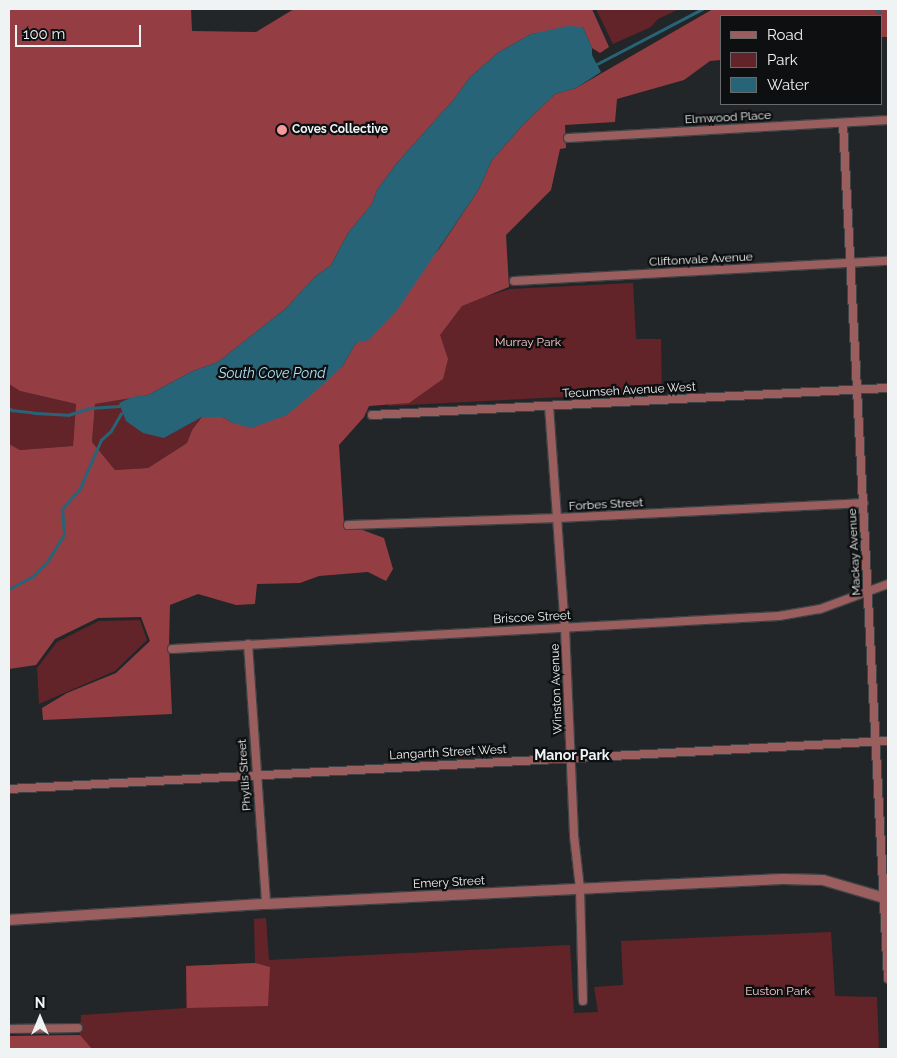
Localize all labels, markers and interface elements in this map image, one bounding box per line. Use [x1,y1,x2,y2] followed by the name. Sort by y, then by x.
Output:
[18,15,144,47] scale bar
[720,15,882,105] legend
[23,25,65,43] text: 100 m
[767,26,803,44] text: Road
[767,51,798,69] text: Park
[767,76,809,94] text: Water
[684,109,772,127] street label: Elmwood Place
[292,123,388,137] place label: Coves Collective
[276,124,288,136] marker: Coves Collective
[649,250,753,270] street label: Cliftonvale Avenue
[495,336,561,350] park label: Murray Park
[218,365,326,381] water label: South Cove Pond
[561,380,697,402] street label: Tecumseh Avenue West
[568,496,644,514] street label: Forbes Street
[846,508,864,596] street label: Mackay Avenue
[493,609,571,627] street label: Briscoe Street
[548,643,566,735] street label: Winston Avenue
[235,739,255,811] street label: Phyllis Street
[389,743,507,763] street label: Langarth Street West
[534,747,610,763] district label: Manor Park
[412,874,486,892] street label: Emery Street
[745,985,811,999] park label: Euston Park
[15,993,65,1043] north arrow
[35,995,45,1011] text: N

